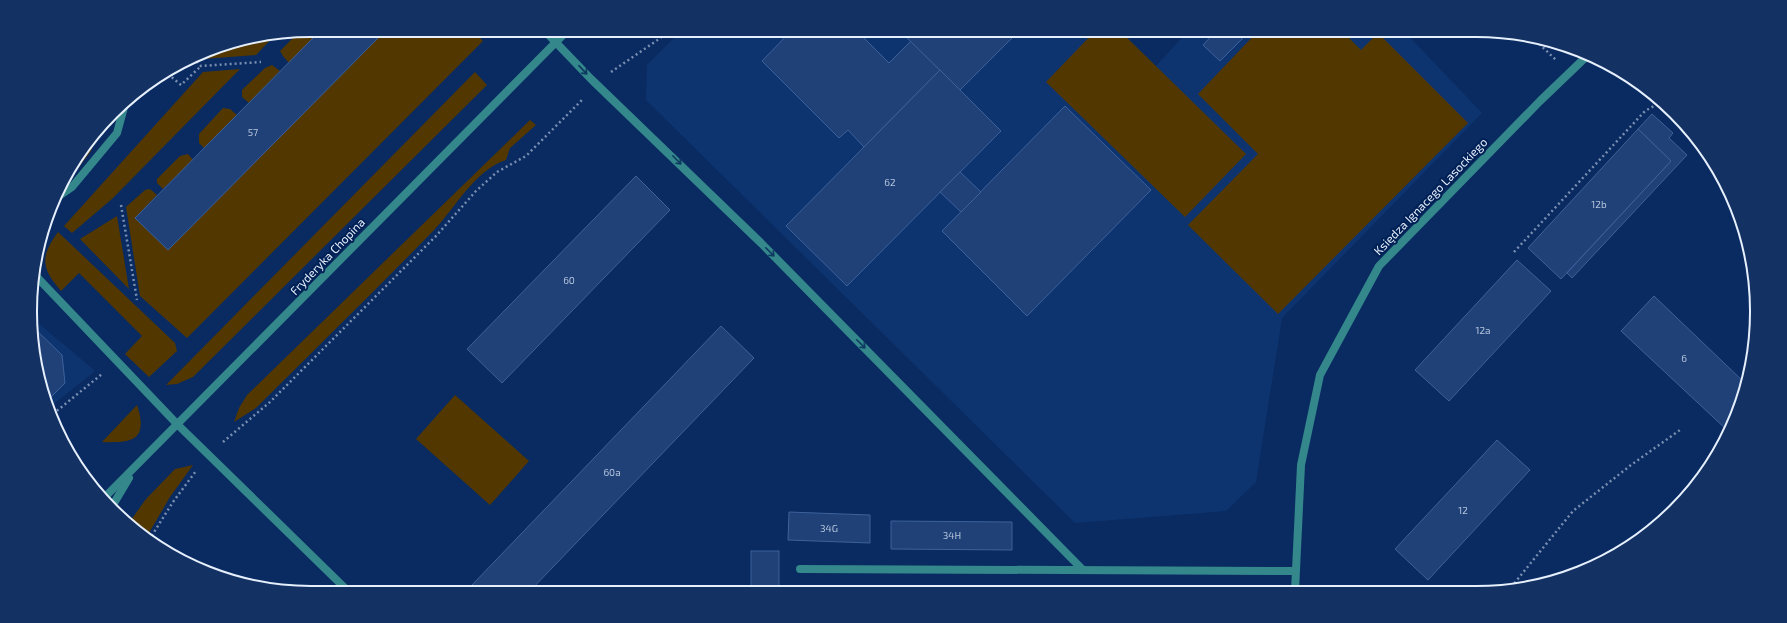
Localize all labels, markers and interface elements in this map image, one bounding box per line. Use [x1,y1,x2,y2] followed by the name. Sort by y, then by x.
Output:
[579,65,588,75] one-way arrow
[248,126,258,138] house number: 57
[1370,134,1490,257] street label: Księdza Ignacego Lasockiego
[672,155,682,165] one-way arrow
[884,176,896,188] house number: 62
[1591,198,1607,210] house number: 12b
[287,215,367,297] street label: Fryderyka Chopina
[765,247,775,257] one-way arrow
[563,274,575,286] house number: 60
[1475,324,1491,336] house number: 12a
[856,339,866,349] one-way arrow
[1681,352,1687,364] house number: 6
[603,466,621,478] house number: 60a
[1458,504,1468,516] house number: 12
[820,522,838,534] house number: 34G
[943,529,961,541] house number: 34H

